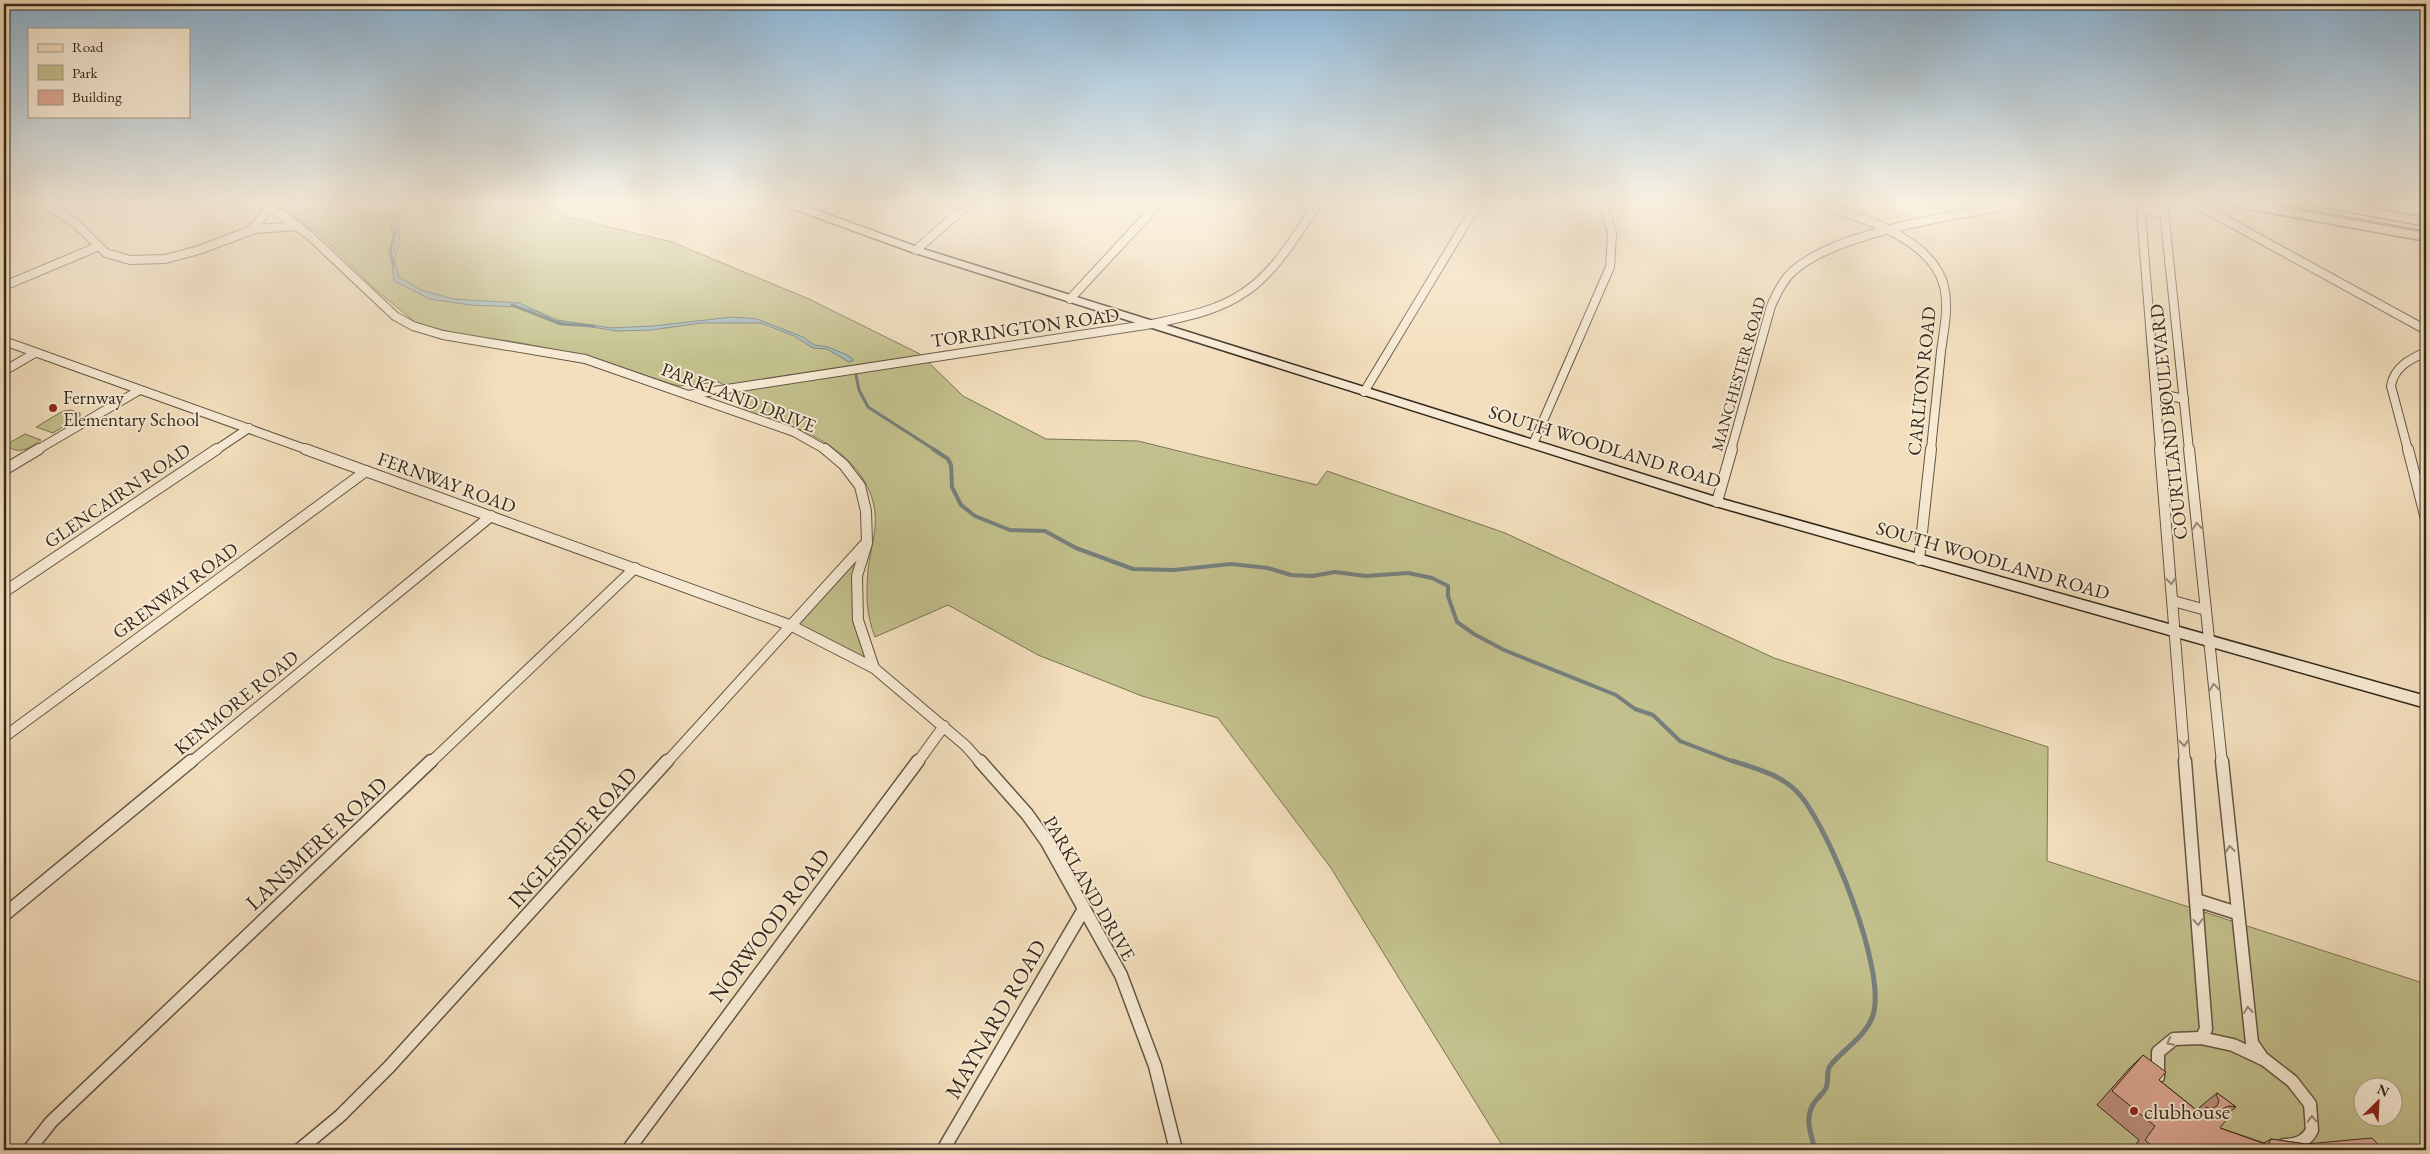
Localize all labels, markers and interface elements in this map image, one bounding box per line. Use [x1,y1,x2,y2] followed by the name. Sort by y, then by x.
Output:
[28,28,190,118] legend
[72,37,104,56] text: Road
[72,63,99,82] text: Park
[72,87,122,106] text: Building
[1706,295,1771,454] street label: MANCHESTER ROAD
[929,302,1121,353] street label: TORRINGTON ROAD
[2144,303,2193,541] street label: COURTLAND BOULEVARD
[1901,305,1942,457] street label: CARLTON ROAD
[658,356,820,439] street label: PARKLAND DRIVE
[63,385,200,432] place label: Fernway Elementary School
[1486,399,1724,494] street label: SOUTH WOODLAND ROAD
[47,402,59,414] marker: Fernway Elementary School
[39,437,195,554] street label: GLENCAIRN ROAD
[374,446,519,519] street label: FERNWAY ROAD
[1873,515,2112,606] street label: SOUTH WOODLAND ROAD
[2192,521,2203,529] one-way arrow
[107,536,243,644] street label: GRENWAY ROAD
[2165,577,2176,585] one-way arrow
[169,644,304,760] street label: KENMORE ROAD
[2209,683,2220,691] one-way arrow
[2178,739,2189,747] one-way arrow
[501,760,644,914] street label: INGLESIDE ROAD
[239,770,394,917] street label: LANSMERE ROAD
[1038,811,1141,966] street label: PARKLAND DRIVE
[702,843,837,1008] street label: NORWOOD ROAD
[2225,845,2236,853] one-way arrow
[2192,919,2203,927] one-way arrow
[938,934,1053,1104] street label: MAYNARD ROAD
[2243,1006,2254,1014] one-way arrow
[2167,1036,2176,1046] one-way arrow
[2352,1076,2402,1126] north arrow
[2374,1080,2393,1101] text: N
[2144,1097,2231,1126] place label: clubhouse
[2128,1105,2140,1117] marker: clubhouse
[2307,1115,2317,1122] one-way arrow

